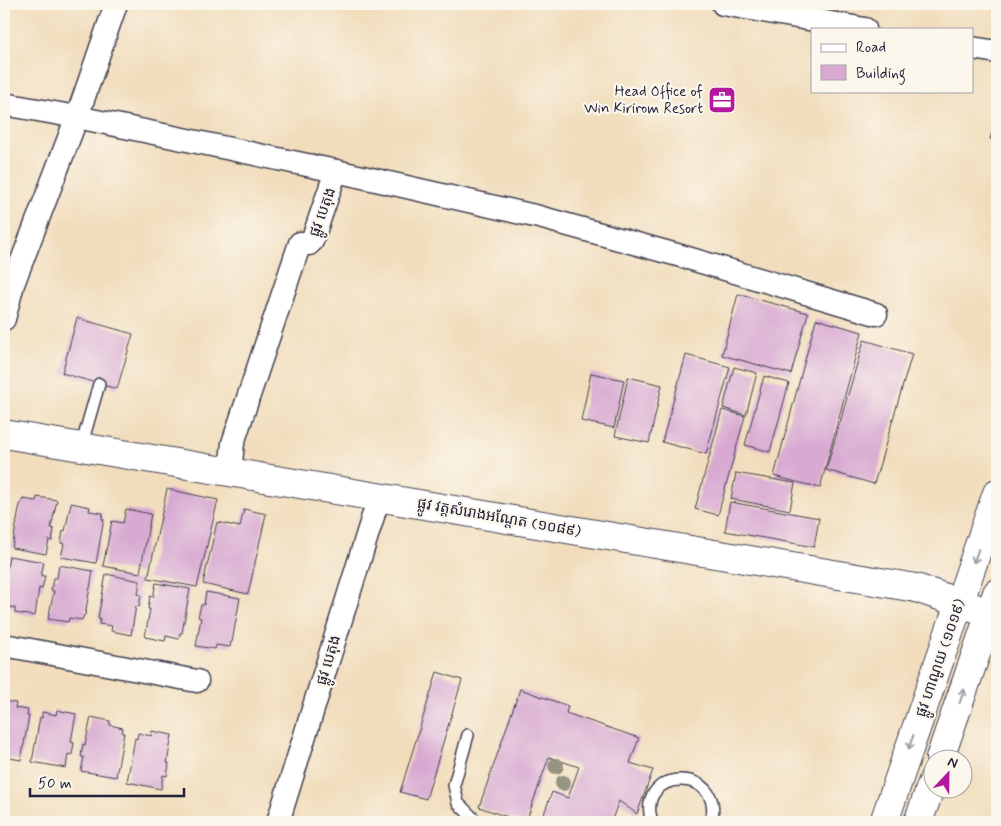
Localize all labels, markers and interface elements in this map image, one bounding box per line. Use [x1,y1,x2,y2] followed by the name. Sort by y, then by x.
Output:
[811,28,974,92] legend
[856,38,886,58] text: Road
[856,64,906,85] text: Building
[584,82,703,119] place label: Head Office of Win Kirirom Resort
[707,85,737,115] office icon: Head Office of Win Kirirom Resort
[305,185,343,241] street label: ផ្លូវ បេតុង
[415,494,583,545] street label: ផ្លូវ វត្តសំរោងអណ្ដែត (១០៨៩)
[971,547,980,563] one-way arrow
[911,596,973,721] street label: ផ្លូវ ហាណូយ (១០១៩)
[312,633,348,688] street label: ផ្លូវ បេតុង
[958,689,967,704] one-way arrow
[906,734,915,750] one-way arrow
[924,748,974,798] north arrow
[945,753,960,773] text: N
[30,766,184,798] scale bar
[38,774,72,794] text: 50 m

